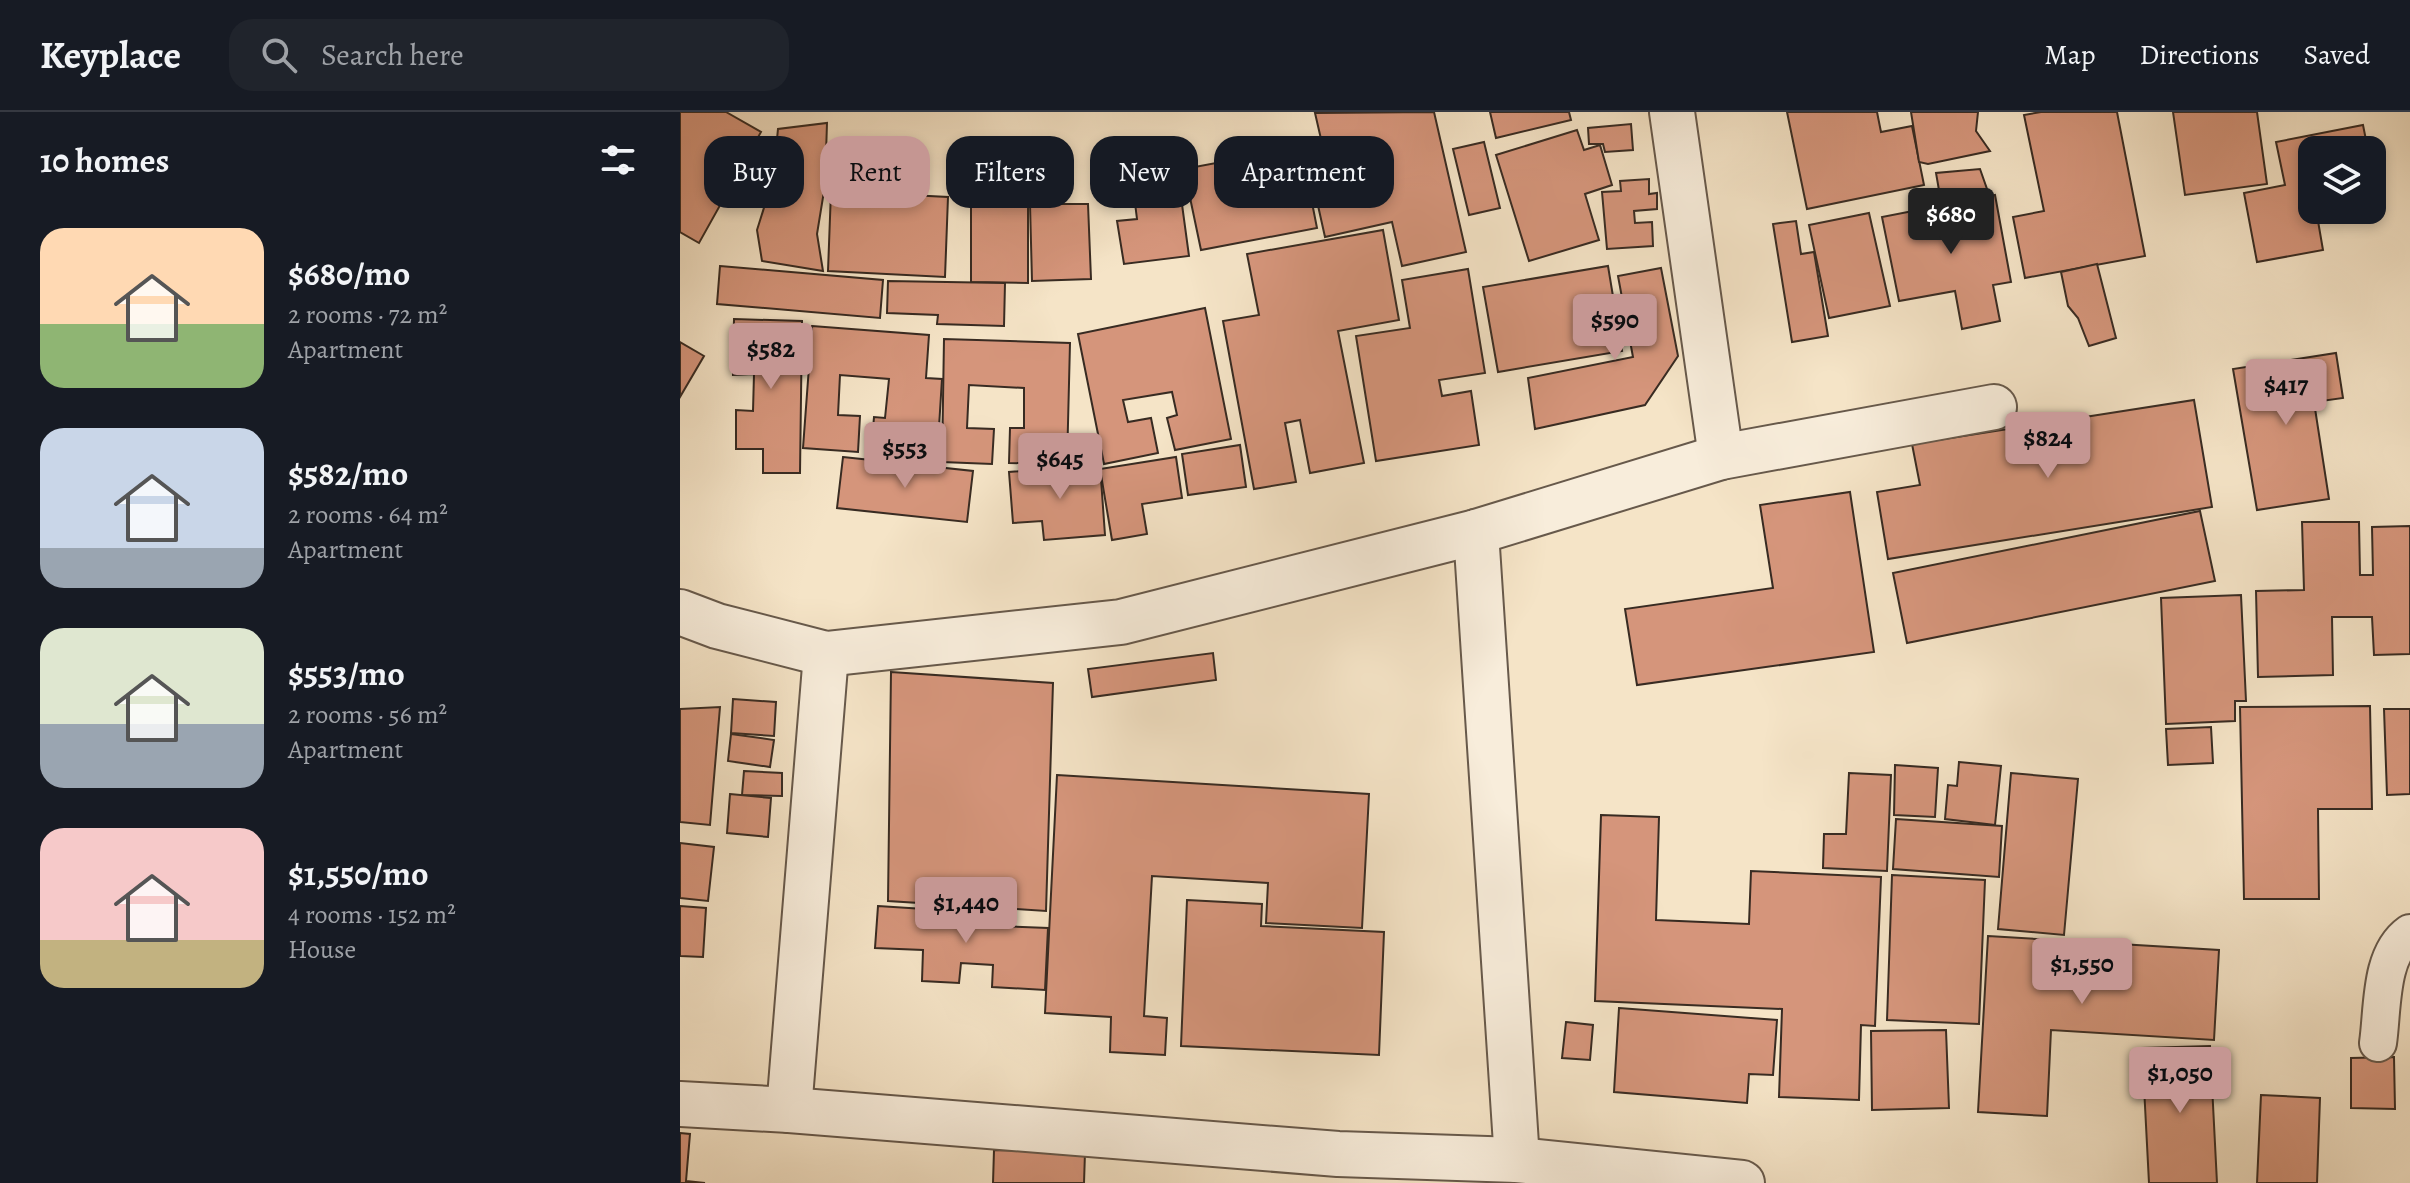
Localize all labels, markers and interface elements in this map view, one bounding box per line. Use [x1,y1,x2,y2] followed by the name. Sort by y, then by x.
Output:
[229,19,789,91] search box
[40,29,181,81] text: Keyplace
[257,33,301,77] icon: search
[321,35,464,75] text: Search here
[2044,36,2095,74] text: Map
[2139,36,2260,74] text: Directions
[2304,36,2370,74] text: Saved
[704,136,804,208] chip: Buy
[820,136,930,208] chip: Rent
[946,136,1074,208] chip: Filters
[1090,136,1198,208] chip: New
[1214,136,1394,208] chip: Apartment
[2298,136,2386,224] map controls
[2298,136,2386,224] button: layers
[40,137,169,184] text: 10 homes
[596,138,640,182] icon: filters
[1904,188,1998,256] pin: $680
[1926,196,1976,231] text: $680
[288,250,410,297] text: $680/mo
[104,260,200,356] icon: home
[1568,294,1662,362] pin: $590
[288,297,447,332] text: 2 rooms · 72 m²
[1591,302,1639,337] text: $590
[724,323,818,391] pin: $582
[747,331,795,366] text: $582
[288,332,403,367] text: Apartment
[2239,359,2333,427] pin: $417
[2264,367,2308,402] text: $417
[2001,412,2095,480] pin: $824
[2023,420,2073,455] text: $824
[858,422,952,490] pin: $553
[882,430,928,465] text: $553
[1013,433,1107,501] pin: $645
[1036,441,1084,476] text: $645
[288,450,408,497] text: $582/mo
[104,460,200,556] icon: home
[288,497,448,532] text: 2 rooms · 64 m²
[288,532,403,567] text: Apartment
[288,650,405,697] text: $553/mo
[104,660,200,756] icon: home
[288,697,447,732] text: 2 rooms · 56 m²
[288,732,403,767] text: Apartment
[288,850,429,897] text: $1,550/mo
[104,860,200,956] icon: home
[901,877,1031,945] pin: $1,440
[933,885,999,920] text: $1,440
[288,897,456,932] text: 4 rooms · 152 m²
[288,932,356,967] text: House
[2017,938,2147,1006] pin: $1,550
[2050,946,2114,981] text: $1,550
[2115,1047,2245,1115] pin: $1,050
[2147,1055,2213,1090] text: $1,050

